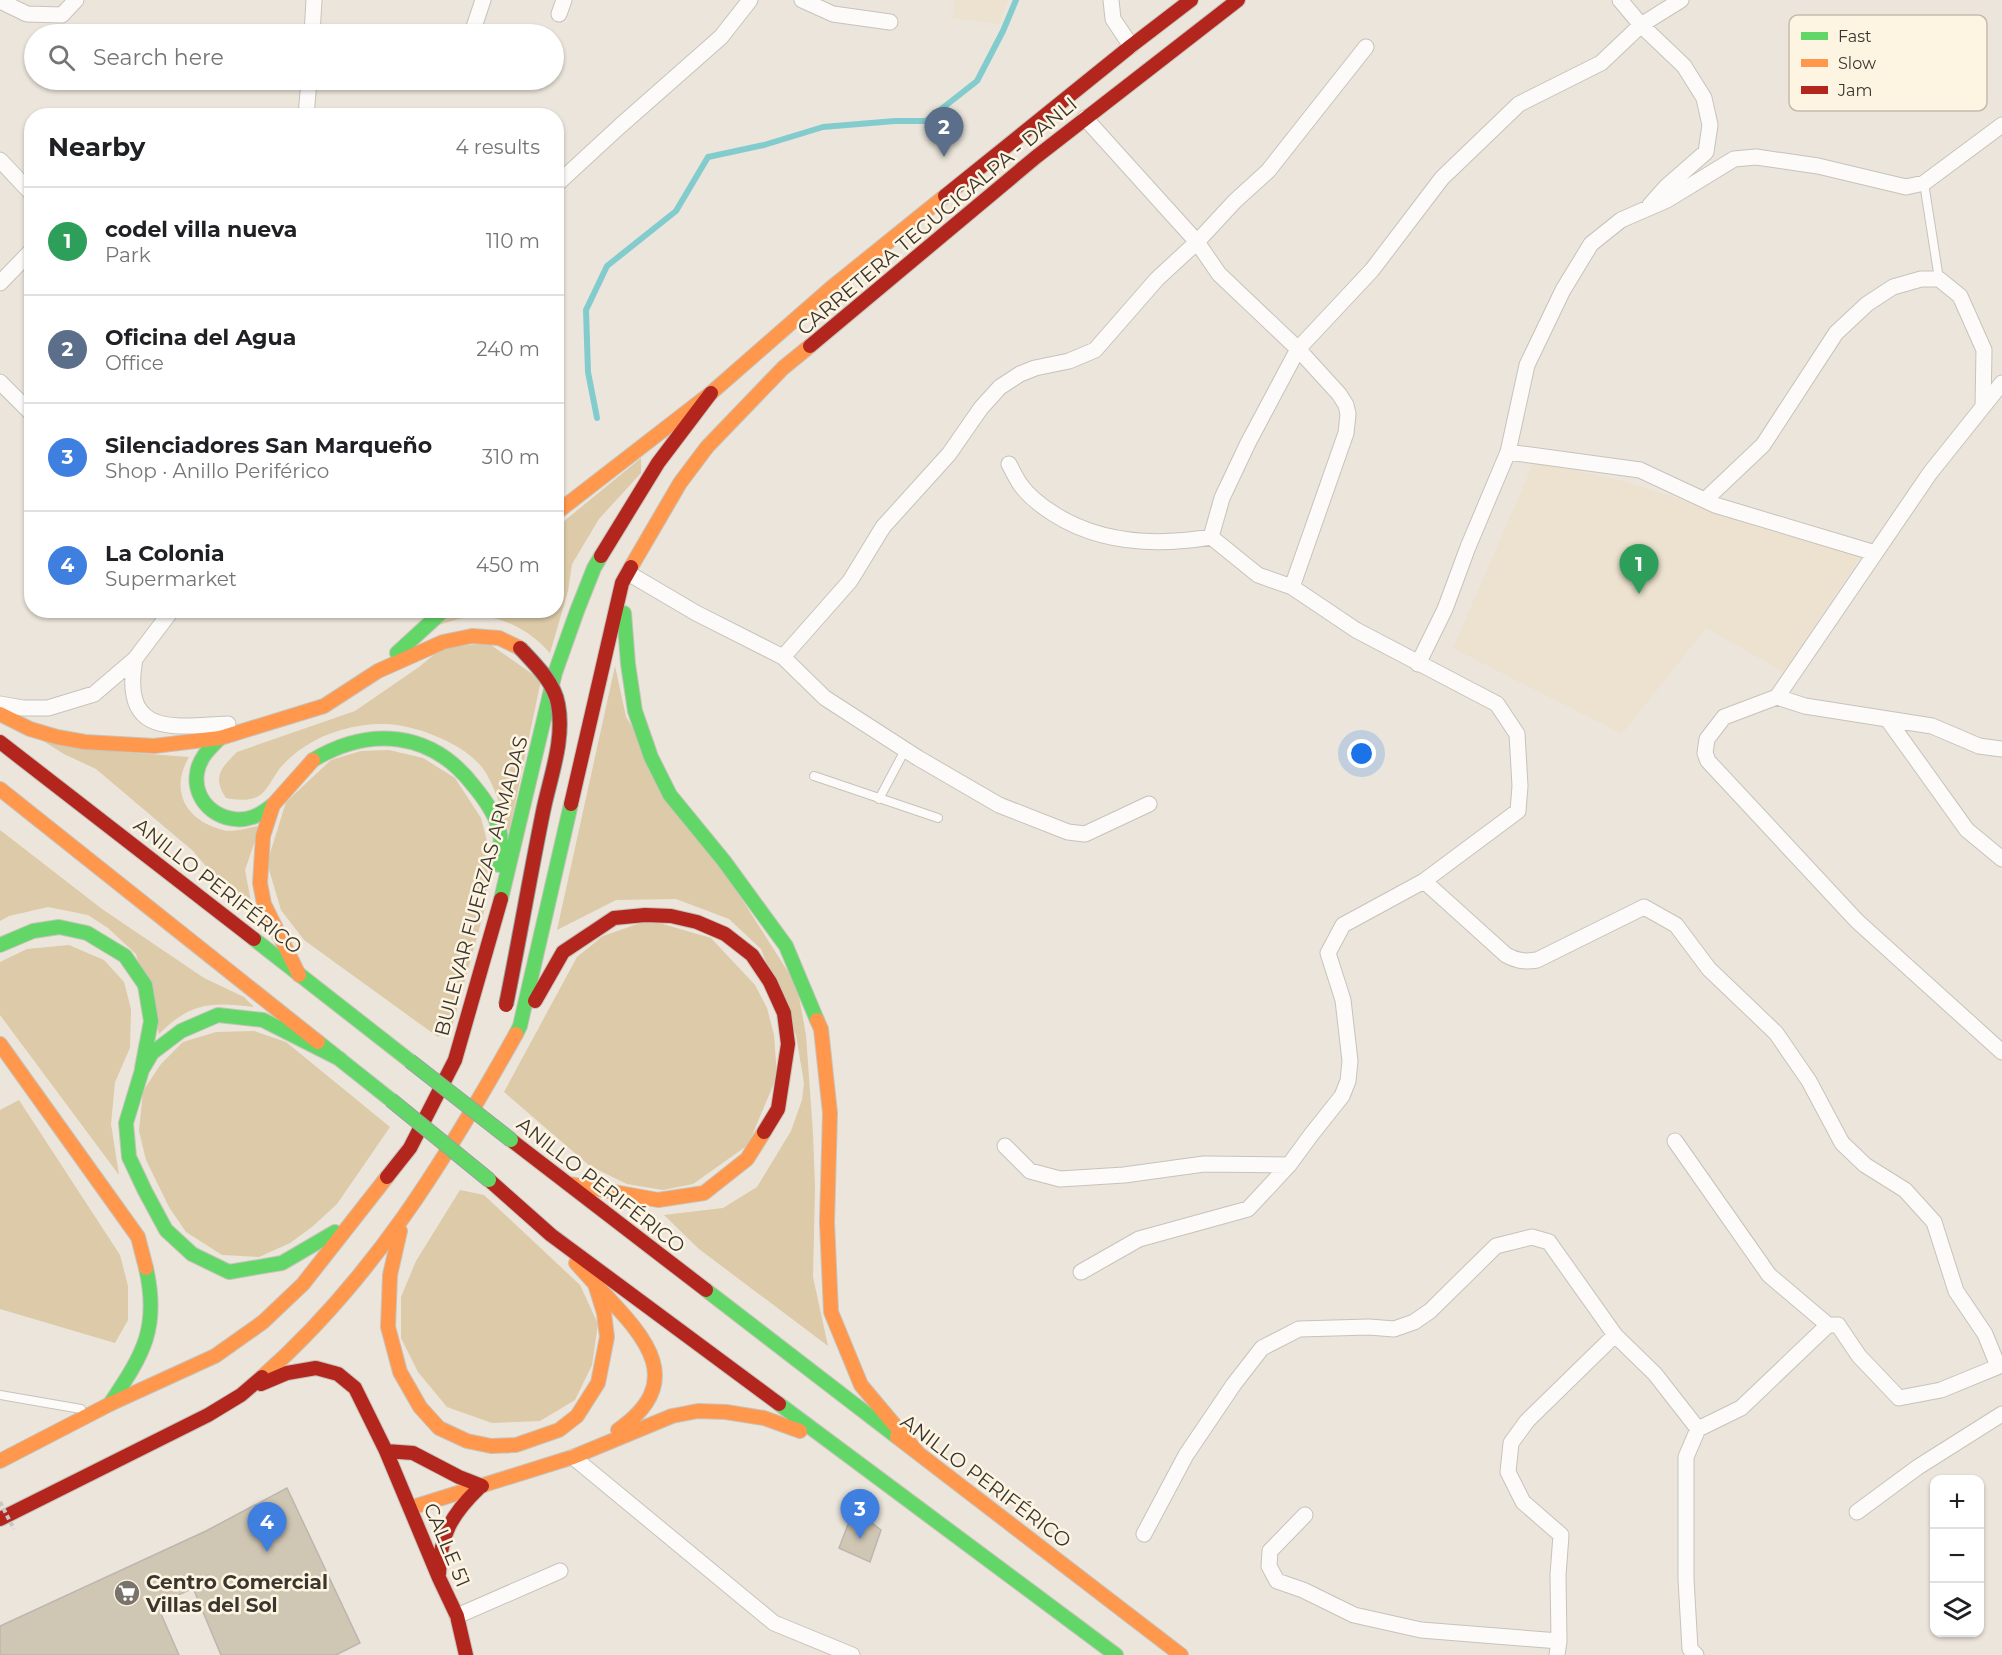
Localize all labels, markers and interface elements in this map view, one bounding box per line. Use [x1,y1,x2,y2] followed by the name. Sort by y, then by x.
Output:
[1789,15,1987,111] legend
[24,24,564,90] search box
[1838,27,1872,46] text: Fast
[45,41,78,74] icon: search
[93,44,224,71] text: Search here
[1838,54,1876,73] text: Slow
[1837,81,1872,100] text: Jam
[792,92,1082,340] street label: CARRETERA TEGUCIGALPA - DANLI
[924,108,964,157] pin: 2
[48,131,145,163] text: Nearby
[455,135,540,159] text: 4 results
[105,216,297,243] text: codel villa nueva
[64,229,71,253] text: 1
[486,229,540,253] text: 110 m
[105,243,151,267] text: Park
[105,324,296,351] text: Oficina del Agua
[62,337,73,361] text: 2
[476,337,540,361] text: 240 m
[105,351,164,375] text: Office
[105,432,432,459] text: Silenciadores San Marqueño
[62,445,73,469] text: 3
[482,445,540,469] text: 310 m
[105,459,329,483] text: Shop · Anillo Periférico
[105,540,225,567] text: La Colonia
[1620,544,1658,594] pin: 1
[61,553,74,577] text: 4
[476,553,540,577] text: 450 m
[105,567,237,591] text: Supermarket
[429,733,533,1039] street label: BULEVAR FUERZAS ARMADAS
[1347,739,1376,768] your location
[129,813,307,959] street label: ANILLO PERIFÉRICO
[512,1112,690,1258] street label: ANILLO PERIFÉRICO
[896,1409,1076,1553] street label: ANILLO PERIFÉRICO
[1930,1475,1984,1637] map controls
[1930,1475,1984,1529] button: +
[840,1490,880,1539] pin: 3
[419,1499,475,1591] street label: CALLE 51
[248,1502,286,1552] pin: 4
[1930,1529,1984,1583] button: −
[145,1570,328,1617] place label: Centro Comercial Villas del Sol
[112,1578,142,1608] supermarket icon: Centro Comercial Villas del Sol
[1930,1583,1984,1637] button: layers

